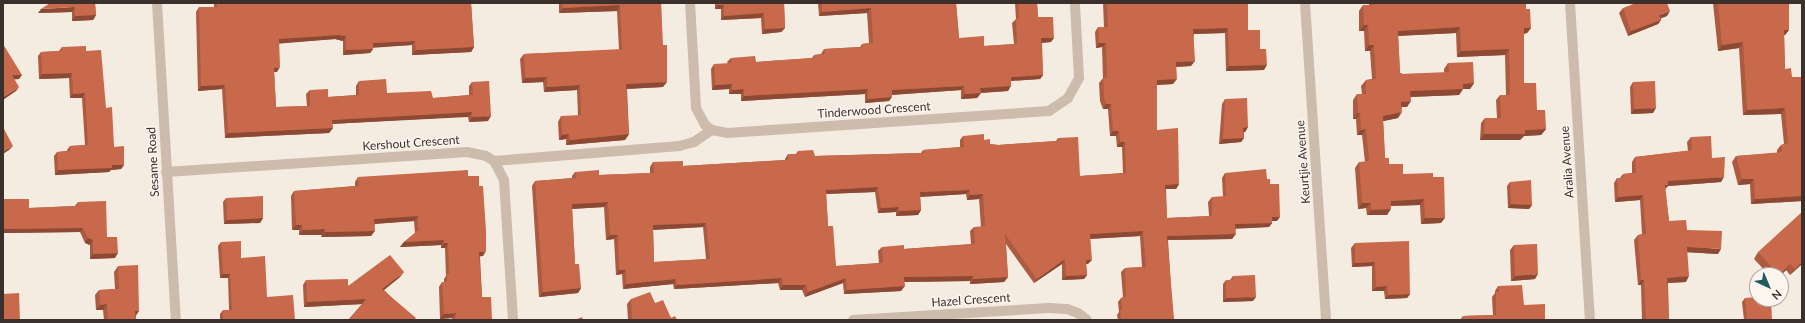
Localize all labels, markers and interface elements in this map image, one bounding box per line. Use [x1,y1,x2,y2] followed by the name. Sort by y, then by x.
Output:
[817,99,931,121] street label: Tinderwood Crescent
[1293,120,1313,204] street label: Keurtjie Avenue
[1557,125,1577,199] street label: Aralia Avenue
[144,127,162,197] street label: Sesame Road
[362,132,460,154] street label: Kershout Crescent
[1749,267,1789,307] north arrow
[1769,288,1785,303] text: N
[931,290,1011,310] street label: Hazel Crescent

